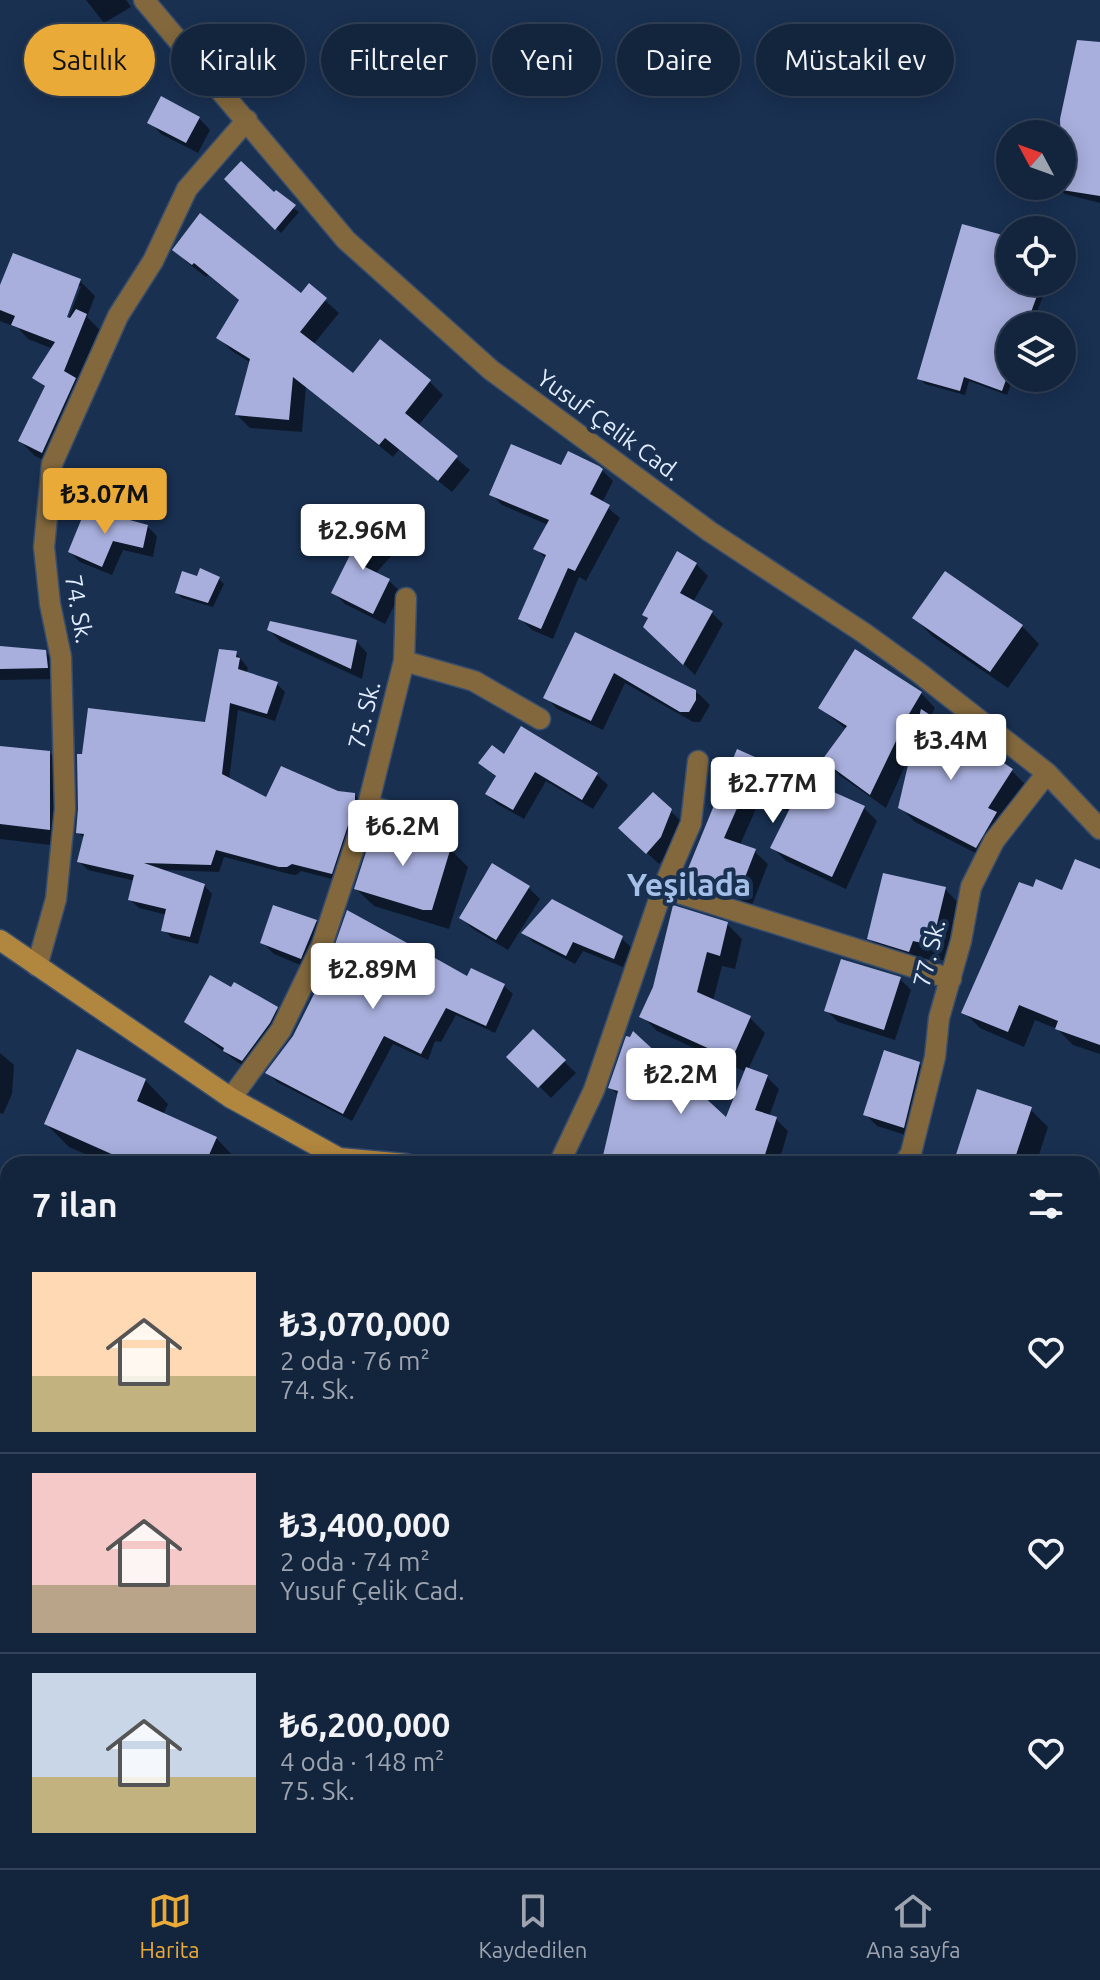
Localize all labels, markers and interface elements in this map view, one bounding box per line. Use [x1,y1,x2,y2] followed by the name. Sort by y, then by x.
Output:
[24,24,155,96] chip: Satılık
[171,24,305,96] chip: Kiralık
[321,24,476,96] chip: Filtreler
[492,24,601,96] chip: Yeni
[617,24,740,96] chip: Daire
[756,24,954,96] chip: Müstakil ev
[996,120,1076,200] north arrow
[996,120,1076,392] map controls
[996,216,1076,296] button: locate
[996,312,1076,392] button: layers
[532,364,686,486] street label: Yusuf Çelik Cad.
[40,468,170,536] pin: ₺3.07M
[61,479,149,508] text: ₺3.07M
[298,504,428,572] pin: ₺2.96M
[319,515,407,544] text: ₺2.96M
[60,573,98,645] street label: 74. Sk.
[343,678,385,752] street label: 75. Sk.
[895,714,1007,782] pin: ₺3.4M
[914,725,988,754] text: ₺3.4M
[708,757,838,825] pin: ₺2.77M
[729,768,817,797] text: ₺2.77M
[347,800,459,868] pin: ₺6.2M
[366,811,440,840] text: ₺6.2M
[627,866,751,903] district label: Yeşilada
[908,916,950,990] street label: 77. Sk.
[308,943,438,1011] pin: ₺2.89M
[329,954,417,983] text: ₺2.89M
[625,1048,737,1116] pin: ₺2.2M
[644,1059,718,1088] text: ₺2.2M
[1024,1182,1068,1226] icon: filters
[32,1185,118,1223] text: 7 ilan
[96,1304,192,1400] icon: home
[280,1304,450,1342] text: ₺3,070,000
[1024,1330,1068,1374] icon: heart
[280,1346,430,1375] text: 2 oda · 76 m²
[280,1375,355,1404] text: 74. Sk.
[96,1505,192,1601] icon: home
[280,1505,450,1543] text: ₺3,400,000
[1024,1531,1068,1575] icon: heart
[280,1547,430,1576] text: 2 oda · 74 m²
[280,1576,465,1605] text: Yusuf Çelik Cad.
[96,1705,192,1801] icon: home
[280,1705,450,1743] text: ₺6,200,000
[1024,1731,1068,1775] icon: heart
[280,1747,444,1776] text: 4 oda · 148 m²
[280,1776,355,1805] text: 75. Sk.
[139,1889,200,1962] tab: Harita
[478,1889,587,1962] tab: Kaydedilen
[866,1889,961,1962] tab: Ana sayfa

